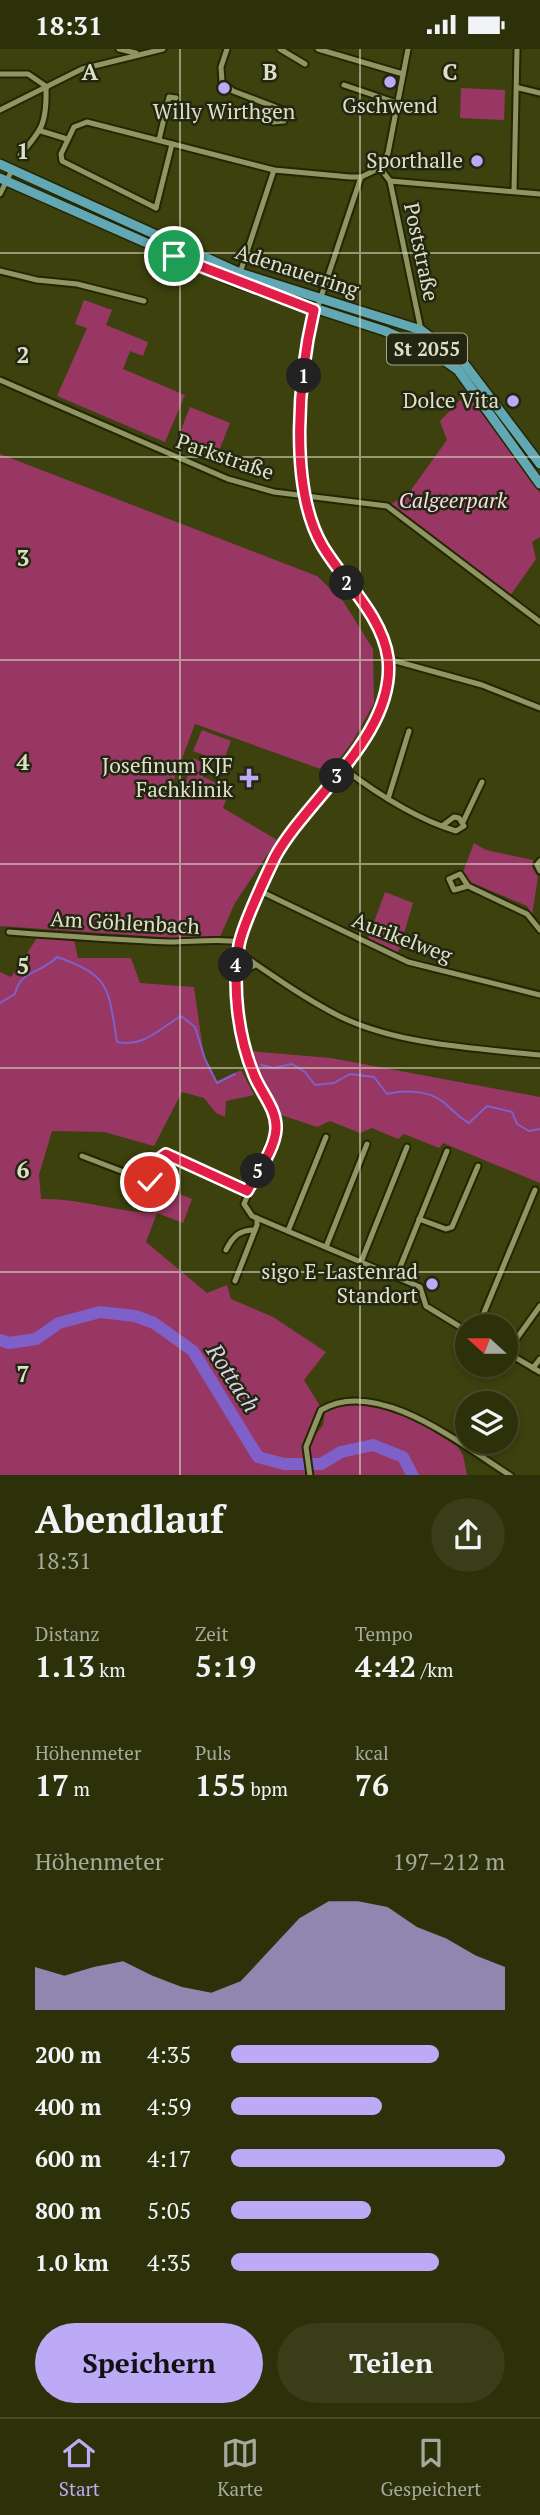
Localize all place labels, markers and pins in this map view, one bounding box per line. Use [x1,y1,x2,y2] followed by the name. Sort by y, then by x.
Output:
[382,74,398,90] marker: Gschwend
[216,80,232,96] marker: Willy Wirthgen
[342,91,438,119] place label: Gschwend
[153,97,296,125] place label: Willy Wirthgen
[366,146,463,174] place label: Sporthalle
[469,153,485,169] marker: Sporthalle
[144,226,204,286] pin
[286,359,322,393] pin: 1
[403,386,499,414] place label: Dolce Vita
[505,393,521,409] marker: Dolce Vita
[330,565,364,601] pin: 2
[102,751,233,803] place label: Josefinum KJF Fachklinik
[320,759,354,793] pin: 3
[239,768,259,788] marker: Josefinum KJF Fachklinik
[218,947,254,983] pin: 4
[120,1152,180,1212] pin
[240,1153,276,1189] pin: 5
[261,1257,418,1309] place label: sigo E-Lastenrad Standort
[424,1276,440,1292] marker: sigo E-Lastenrad Standort

